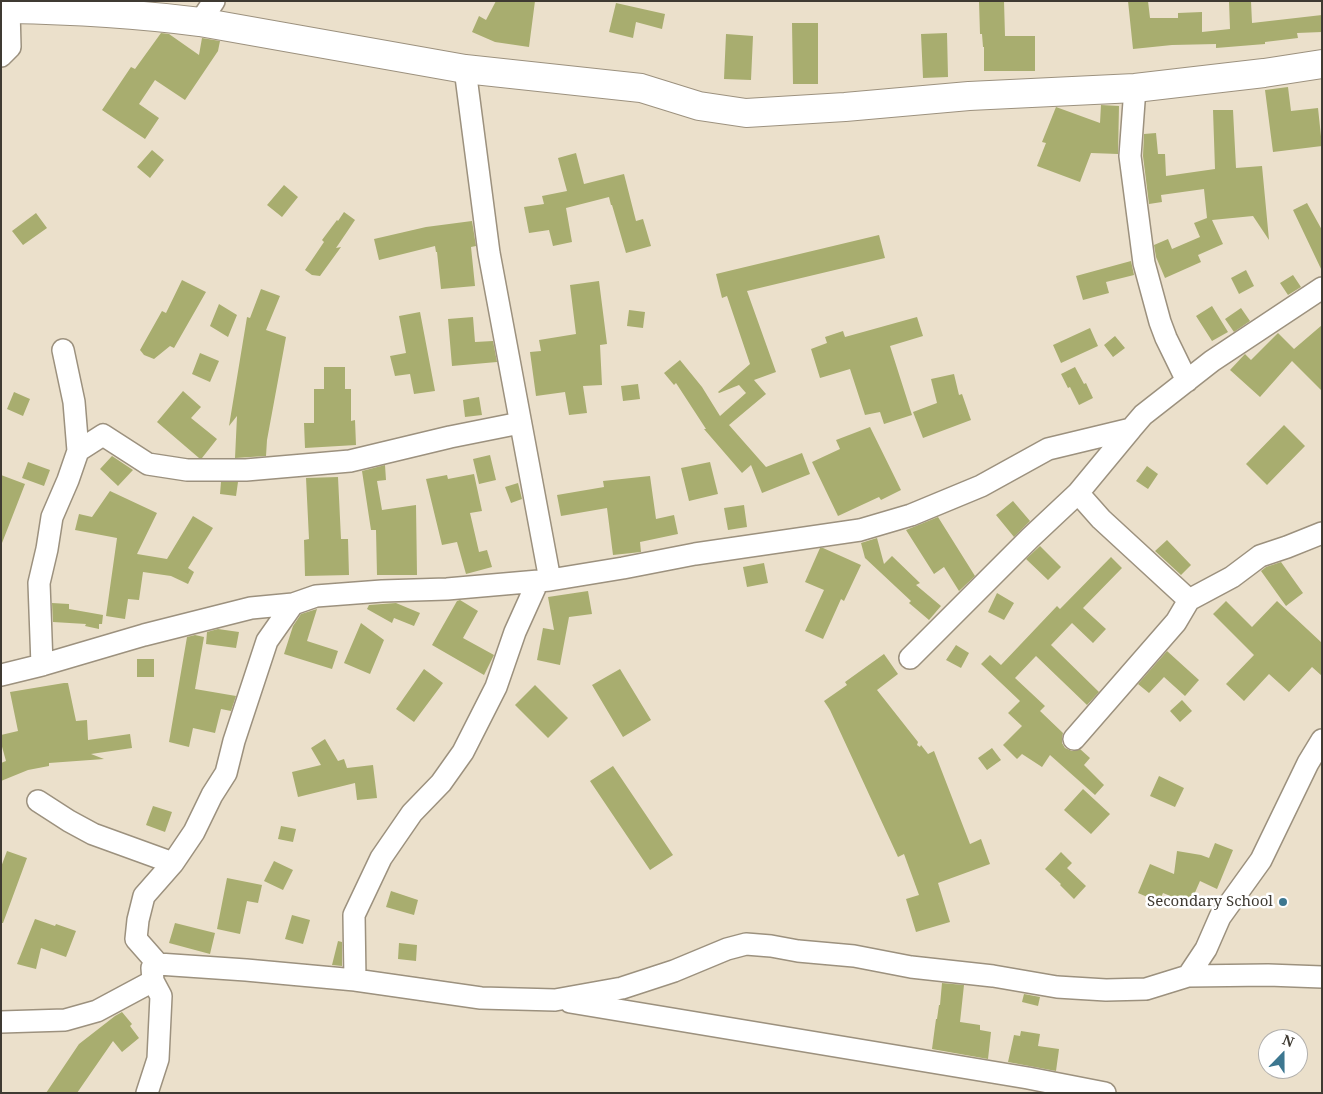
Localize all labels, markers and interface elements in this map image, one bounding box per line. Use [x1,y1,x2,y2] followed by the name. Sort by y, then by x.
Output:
[1147,893,1273,911] place label: Secondary School
[1277,896,1289,908] marker: Secondary School
[1258,1029,1308,1079] north arrow
[1280,1030,1297,1051] text: N

